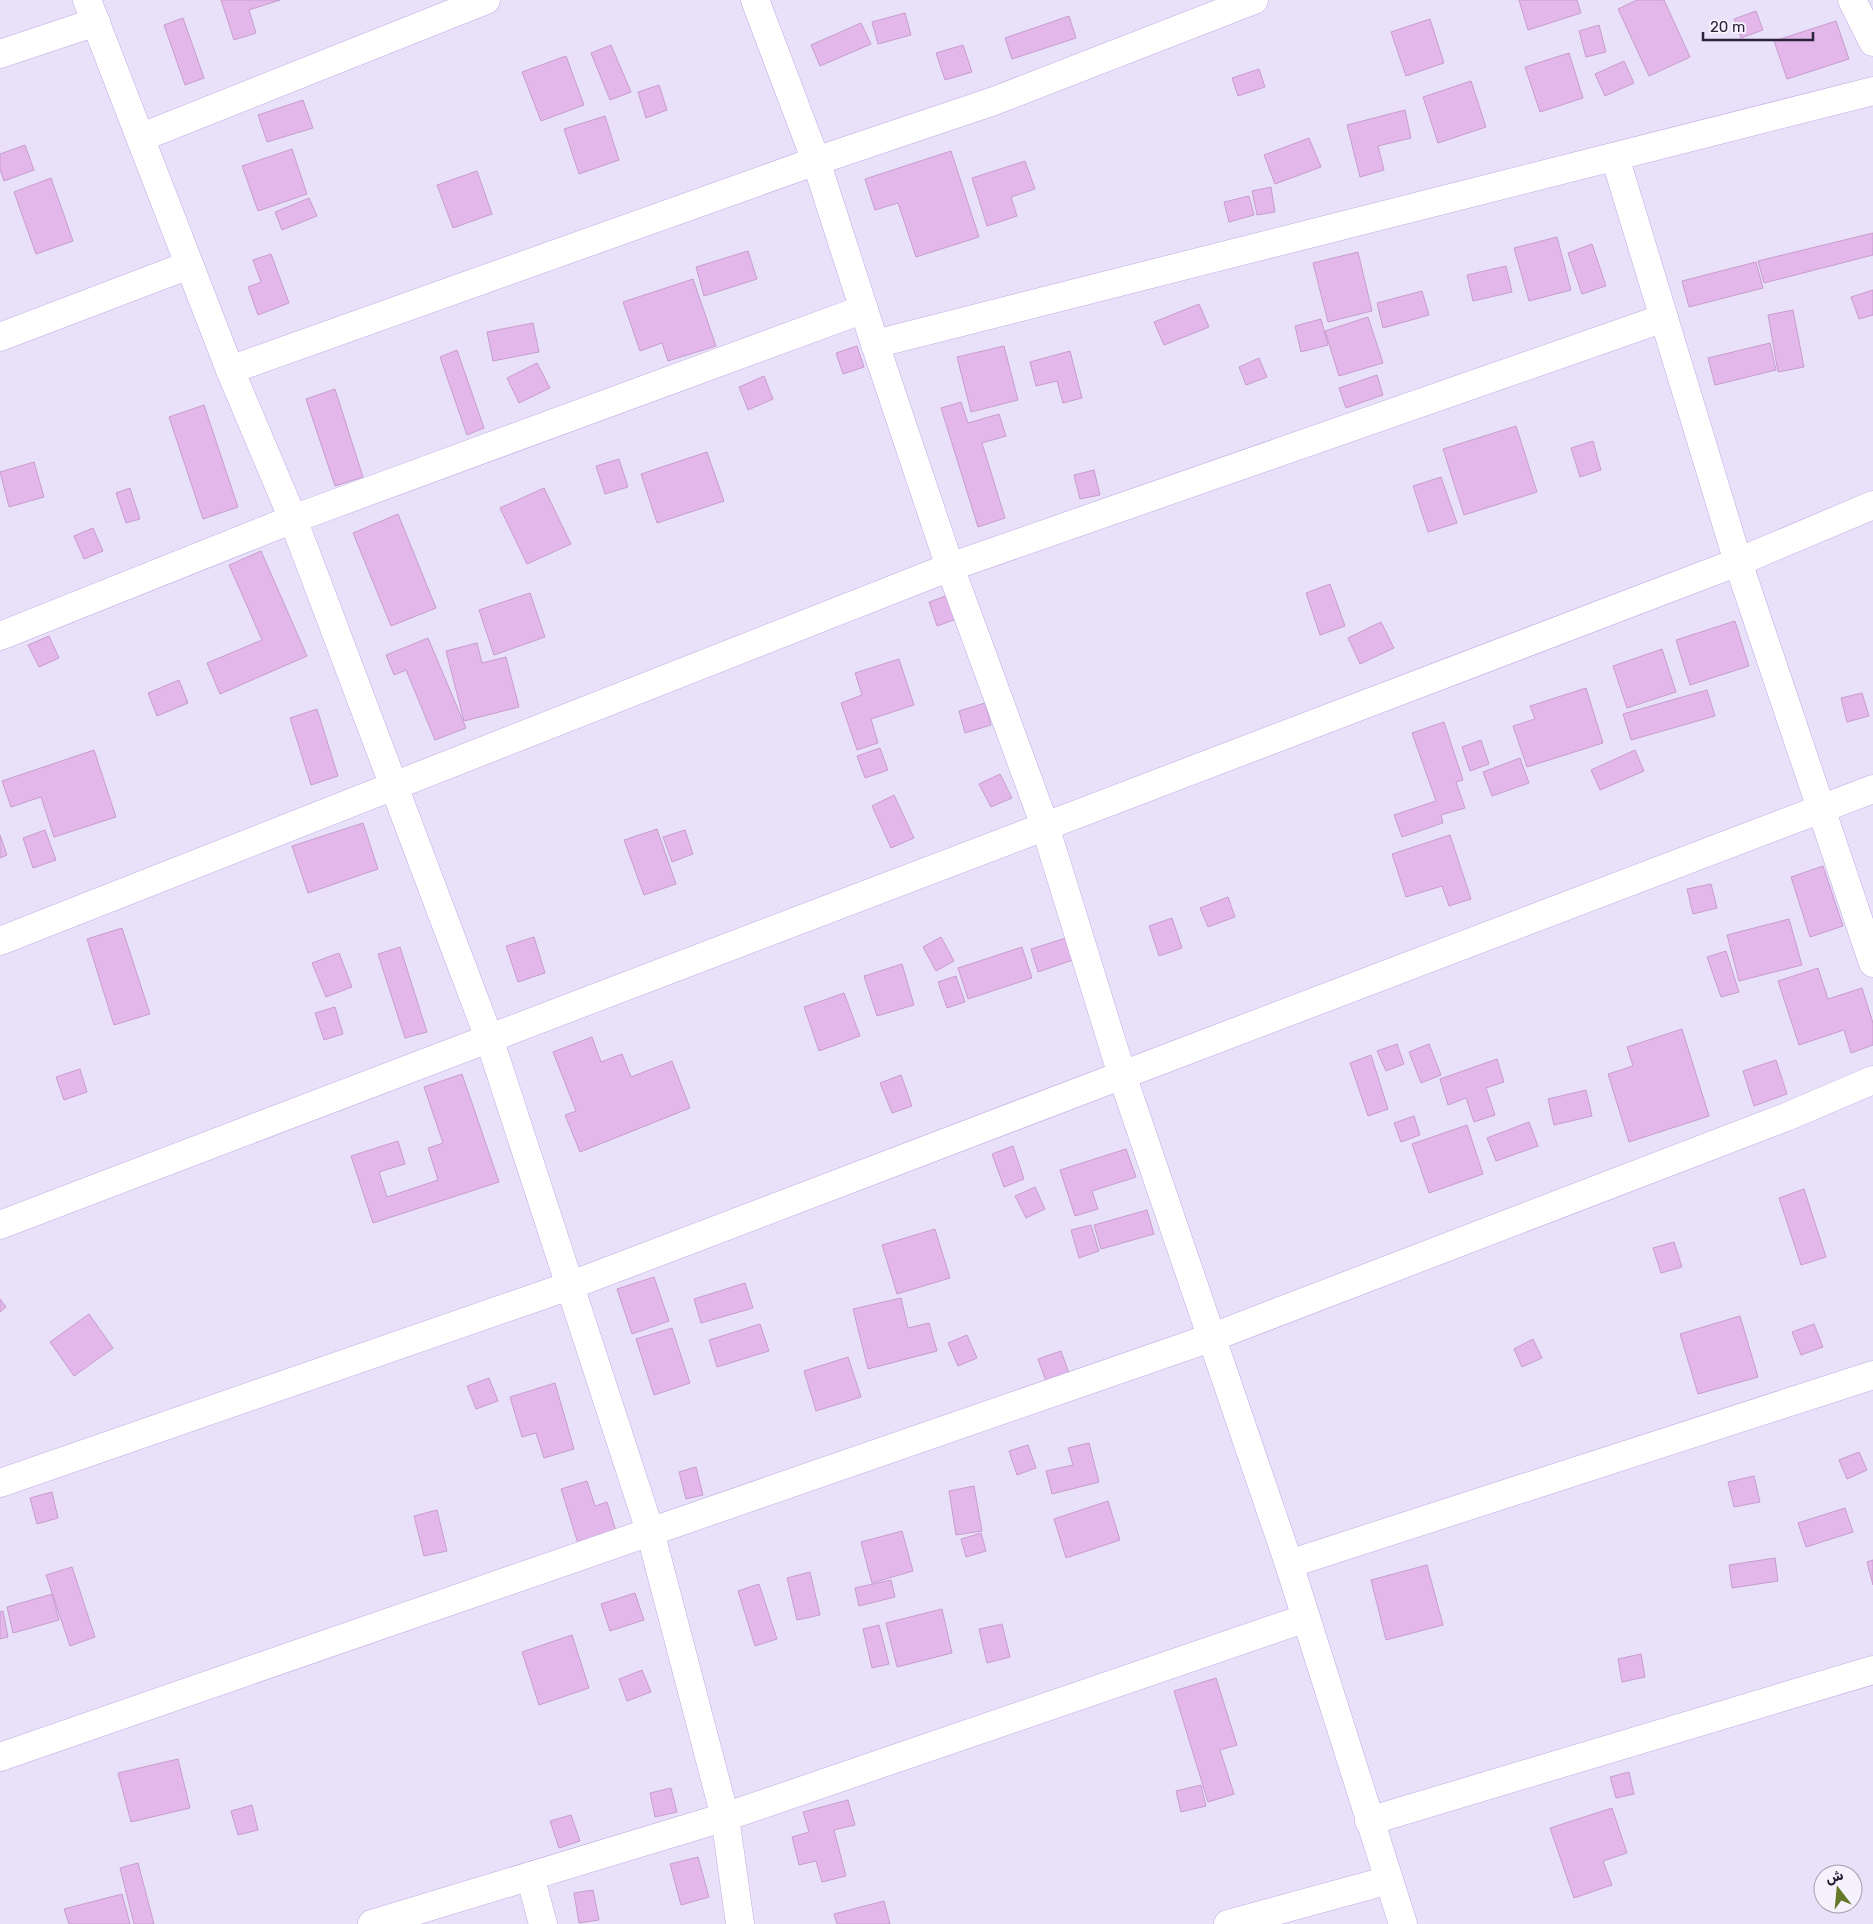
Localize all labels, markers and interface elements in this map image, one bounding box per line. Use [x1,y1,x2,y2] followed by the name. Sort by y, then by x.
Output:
[1703,10,1813,42] scale bar
[1710,18,1745,36] text: 20 m
[1813,1864,1863,1914] north arrow
[1824,1866,1846,1888] text: ش

